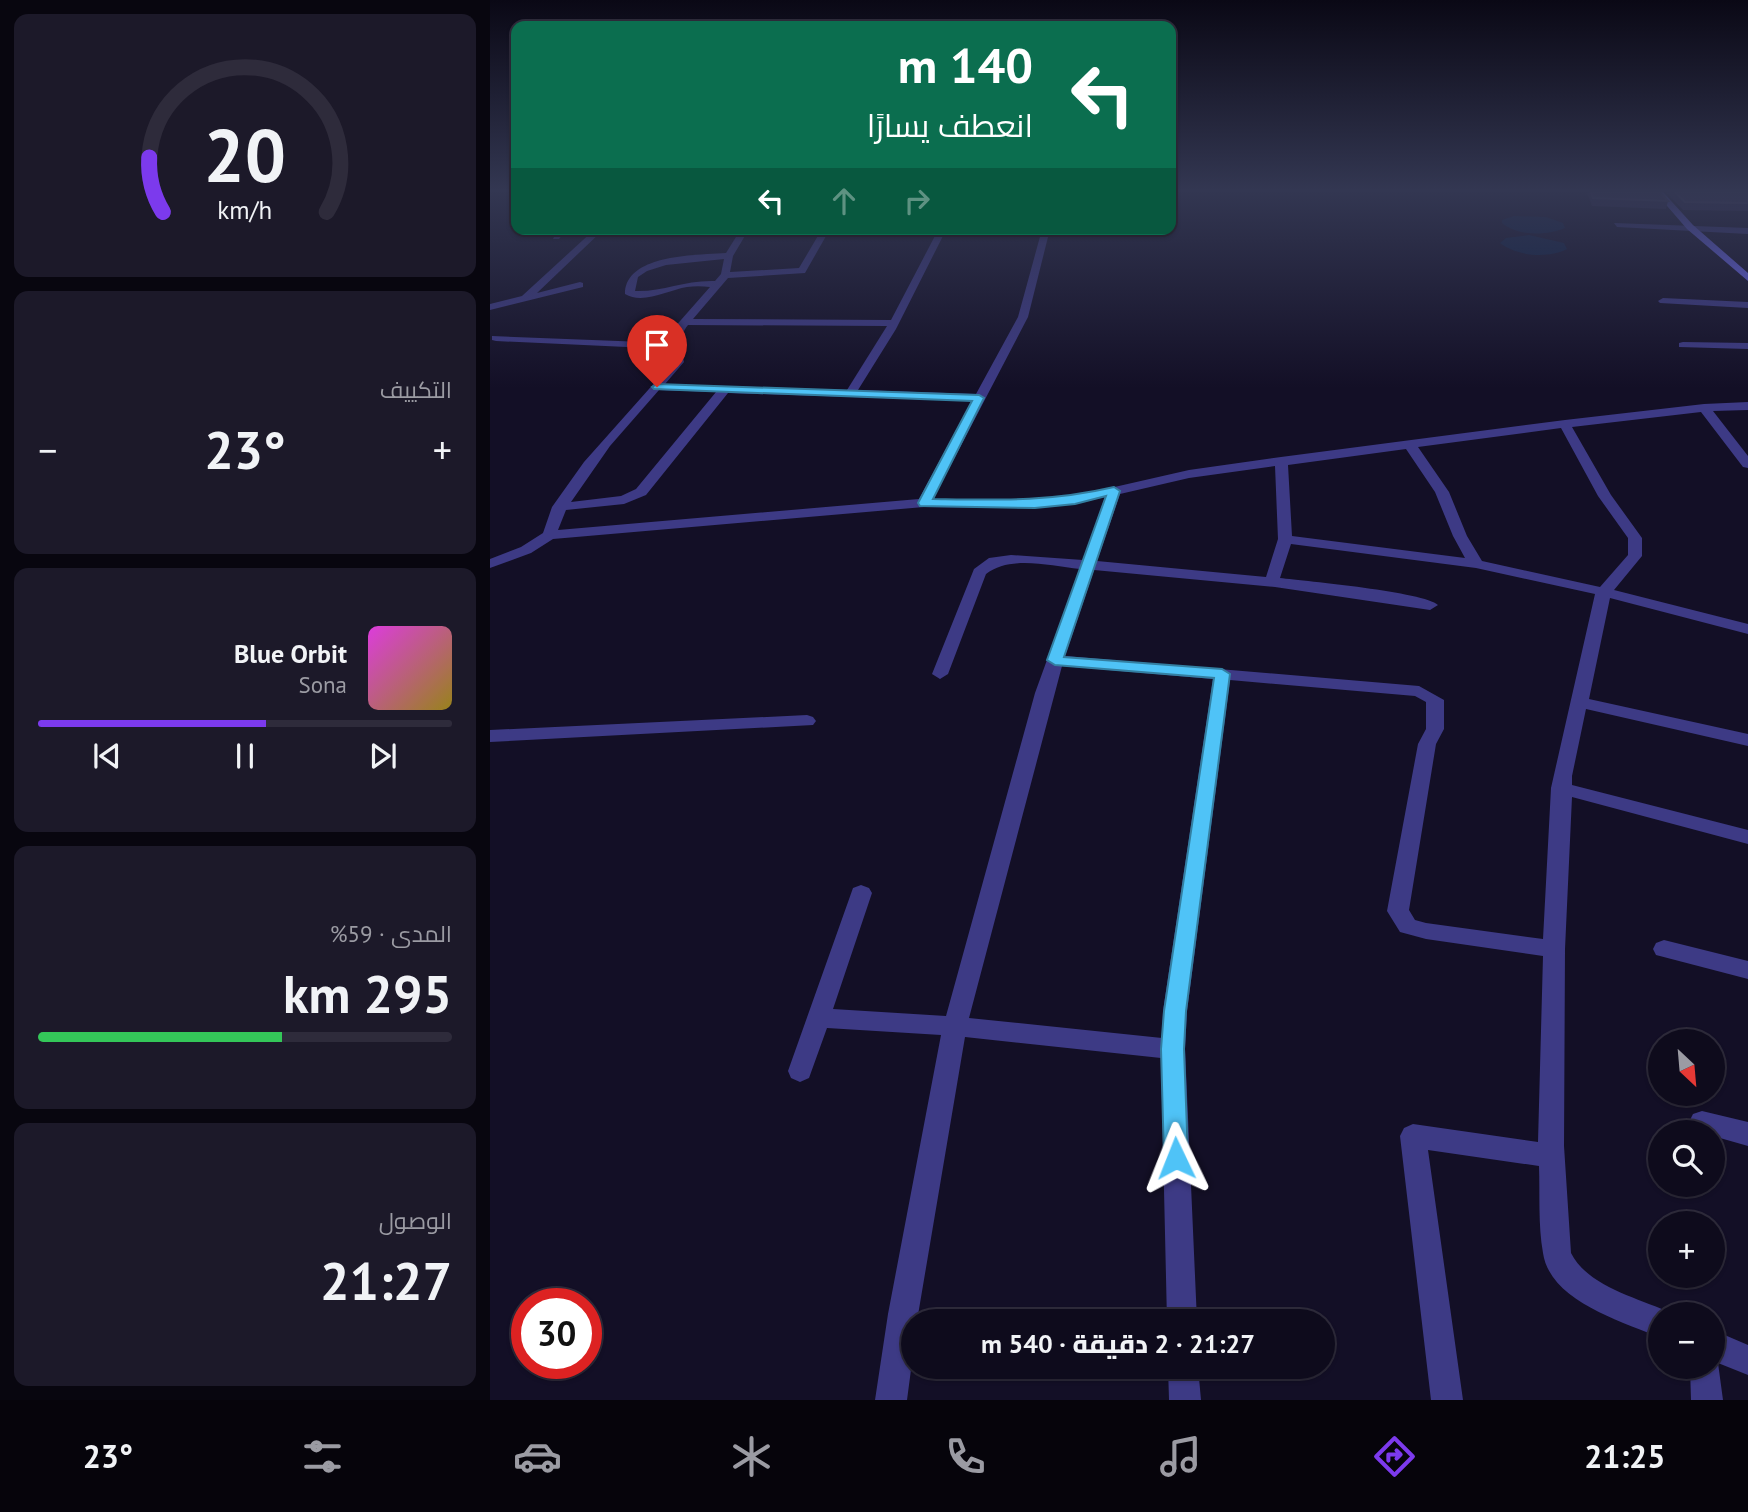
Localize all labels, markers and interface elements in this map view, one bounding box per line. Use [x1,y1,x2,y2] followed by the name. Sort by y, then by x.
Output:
[898,33,1033,97] text: 140 m
[1057,49,1148,140] icon: left
[867,104,1033,146] text: انعطف يسارًا
[204,108,286,202] text: 20
[752,182,790,220] icon: left
[825,182,863,220] icon: ahead
[898,182,936,220] icon: right
[218,193,272,225] text: km/h
[627,315,687,387] pin
[638,326,676,364] icon: arrive
[380,375,452,404] text: التكييف
[204,416,286,483] text: 23°
[38,425,57,474] text: −
[433,425,452,474] text: +
[234,637,347,670] text: Blue Orbit
[298,670,347,699] text: Sona
[88,737,126,775] icon: previous
[226,737,264,775] icon: pause
[364,737,402,775] icon: next
[330,919,452,948] text: المدى · 59%
[283,960,452,1027] text: 295 km
[1648,1029,1726,1106] north arrow
[1648,1029,1725,1379] map controls
[1648,1120,1725,1197] button: search
[1139,1121,1213,1195] position arrow
[379,1206,452,1235] text: الوصول
[1648,1211,1725,1288] button: +
[320,1247,452,1314] text: 21:27
[511,1288,602,1379] speed limit sign: 30
[1648,1302,1725,1379] button: −
[981,1327,1255,1360] text: 21:27 · 2 دقيقة · 540 m
[298,1432,347,1481] icon: filters
[513,1432,562,1481] icon: car
[727,1432,776,1481] icon: climate
[941,1432,990,1481] icon: phone
[1156,1432,1205,1481] icon: music
[1370,1432,1419,1481] icon: directions
[83,1435,133,1477] text: 23°
[1584,1435,1665,1477] text: 21:25

